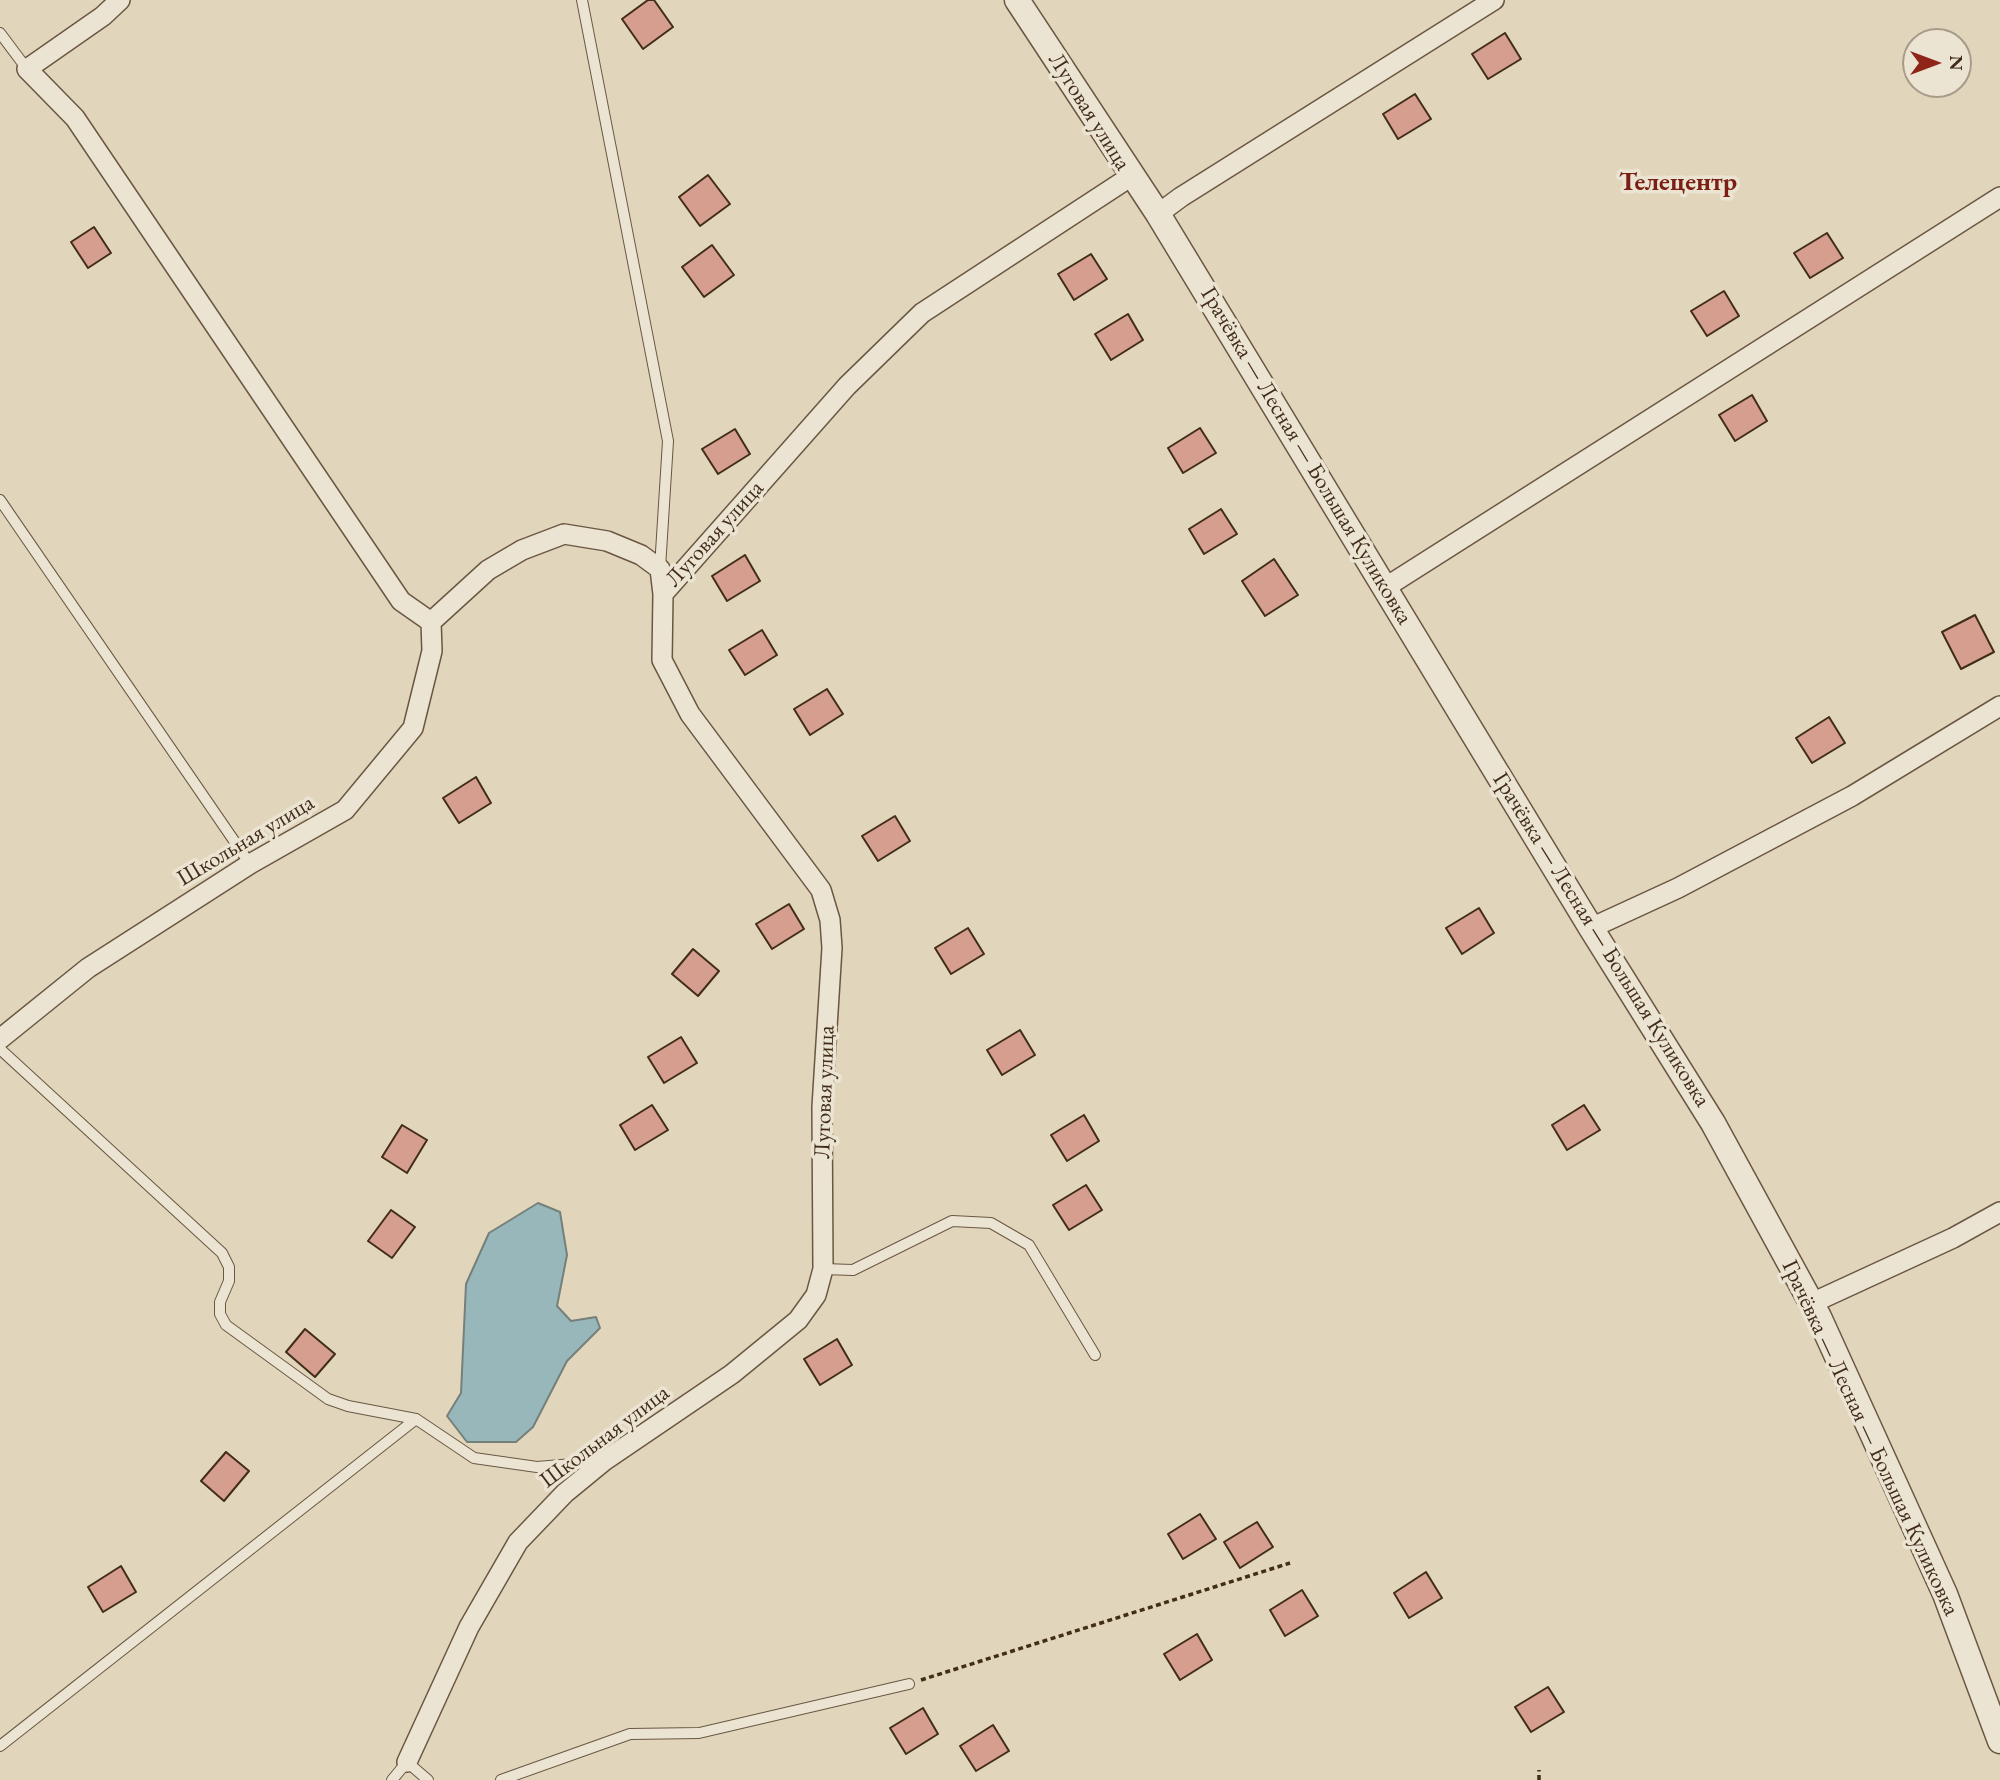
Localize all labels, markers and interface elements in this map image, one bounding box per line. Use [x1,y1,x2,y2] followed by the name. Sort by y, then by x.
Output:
[1902,28,1972,98] north arrow
[1042,48,1136,176] street label: Луговая улица
[1944,55,1969,71] text: N
[1619,167,1737,199] district label: Телецентр
[1194,282,1418,630] street label: Грачёвка — Лесная — Большая Куликовка
[660,475,770,593] street label: Луговая улица
[1486,768,1716,1112] street label: Грачёвка — Лесная — Большая Куликовка
[173,789,319,893] street label: Школьная улица
[809,1025,841,1159] street label: Луговая улица
[1775,1256,1965,1620] street label: Грачёвка — Лесная — Большая Куликовка
[535,1379,675,1495] street label: Школьная улица

